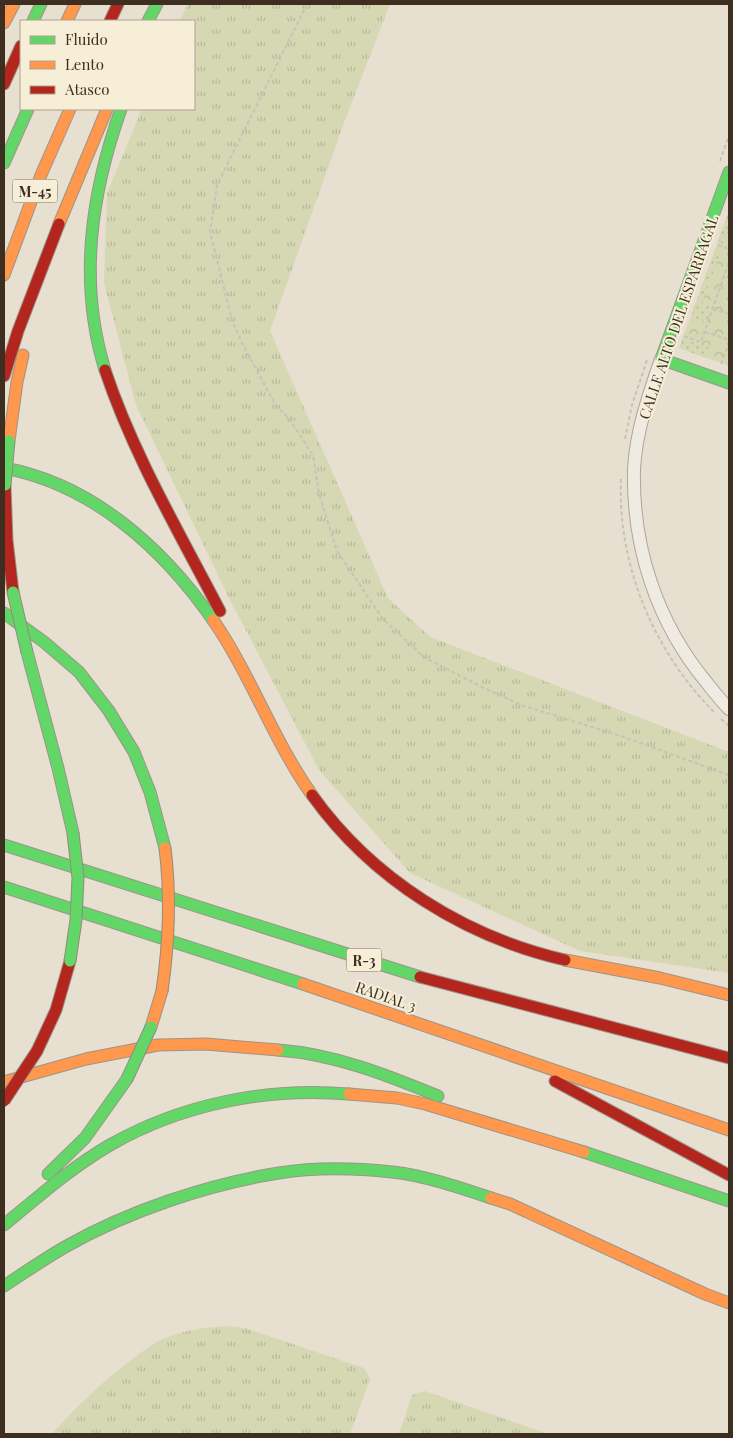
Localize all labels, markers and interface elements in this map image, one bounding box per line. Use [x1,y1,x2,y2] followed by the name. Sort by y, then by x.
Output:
[20,20,195,110] legend
[65,29,108,49] text: Fluido
[65,54,104,74] text: Lento
[64,79,109,99] text: Atasco
[12,180,58,202] road number: M-45
[634,212,722,422] street label: CALLE ALTO DEL ESPARRAGAL
[346,948,382,972] road number: R-3
[353,976,419,1016] street label: RADIAL 3

